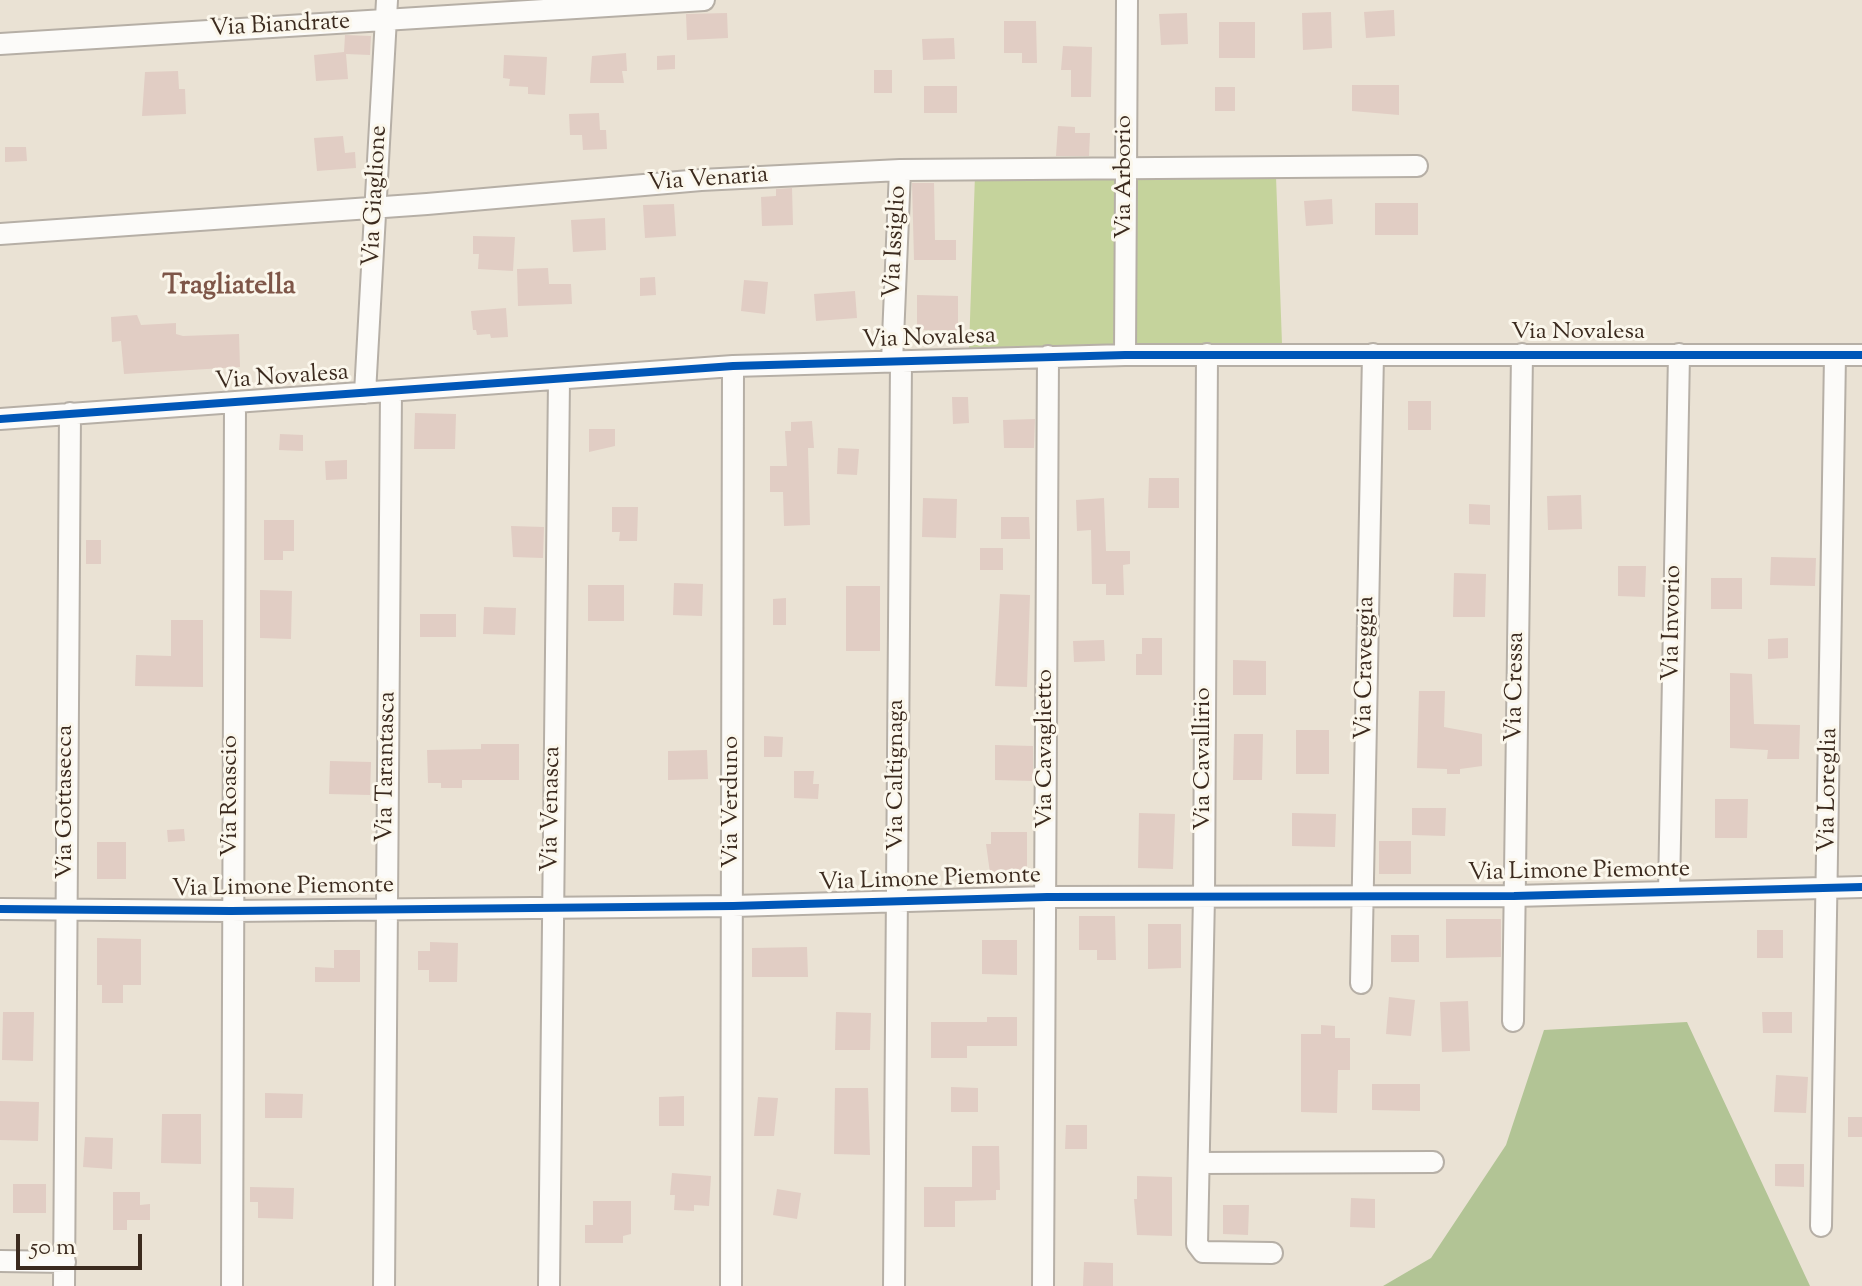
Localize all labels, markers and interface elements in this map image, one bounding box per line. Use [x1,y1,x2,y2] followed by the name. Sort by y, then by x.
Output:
[209,9,351,45] street label: Via Biandrate
[1112,115,1140,239] street label: Via Arborio
[359,125,395,267] street label: Via Giaglione
[647,162,769,200] street label: Via Venaria
[880,185,914,299] street label: Via Issiglio
[162,271,296,305] district label: Tragliatella
[1511,320,1645,348] street label: Via Novalesa
[862,323,996,357] street label: Via Novalesa
[214,360,350,398] street label: Via Novalesa
[1659,565,1689,681] street label: Via Invorio
[1351,596,1383,740] street label: Via Craveggia
[1502,632,1532,742] street label: Via Cressa
[1033,669,1061,829] street label: Via Cavaglietto
[1191,687,1219,831] street label: Via Cavallirio
[372,691,404,843] street label: Via Tarantasca
[884,699,912,851] street label: Via Caltignaga
[53,725,81,879] street label: Via Gottasecca
[1815,727,1845,853] street label: Via Loreglia
[218,735,246,857] street label: Via Roascio
[719,736,747,868] street label: Via Verduno
[538,746,568,872] street label: Via Venasca
[1468,857,1690,889] street label: Via Limone Piemonte
[818,863,1042,899] street label: Via Limone Piemonte
[172,873,394,905] street label: Via Limone Piemonte
[20,1218,146,1268] scale bar
[30,1231,76,1265] text: 50 m

